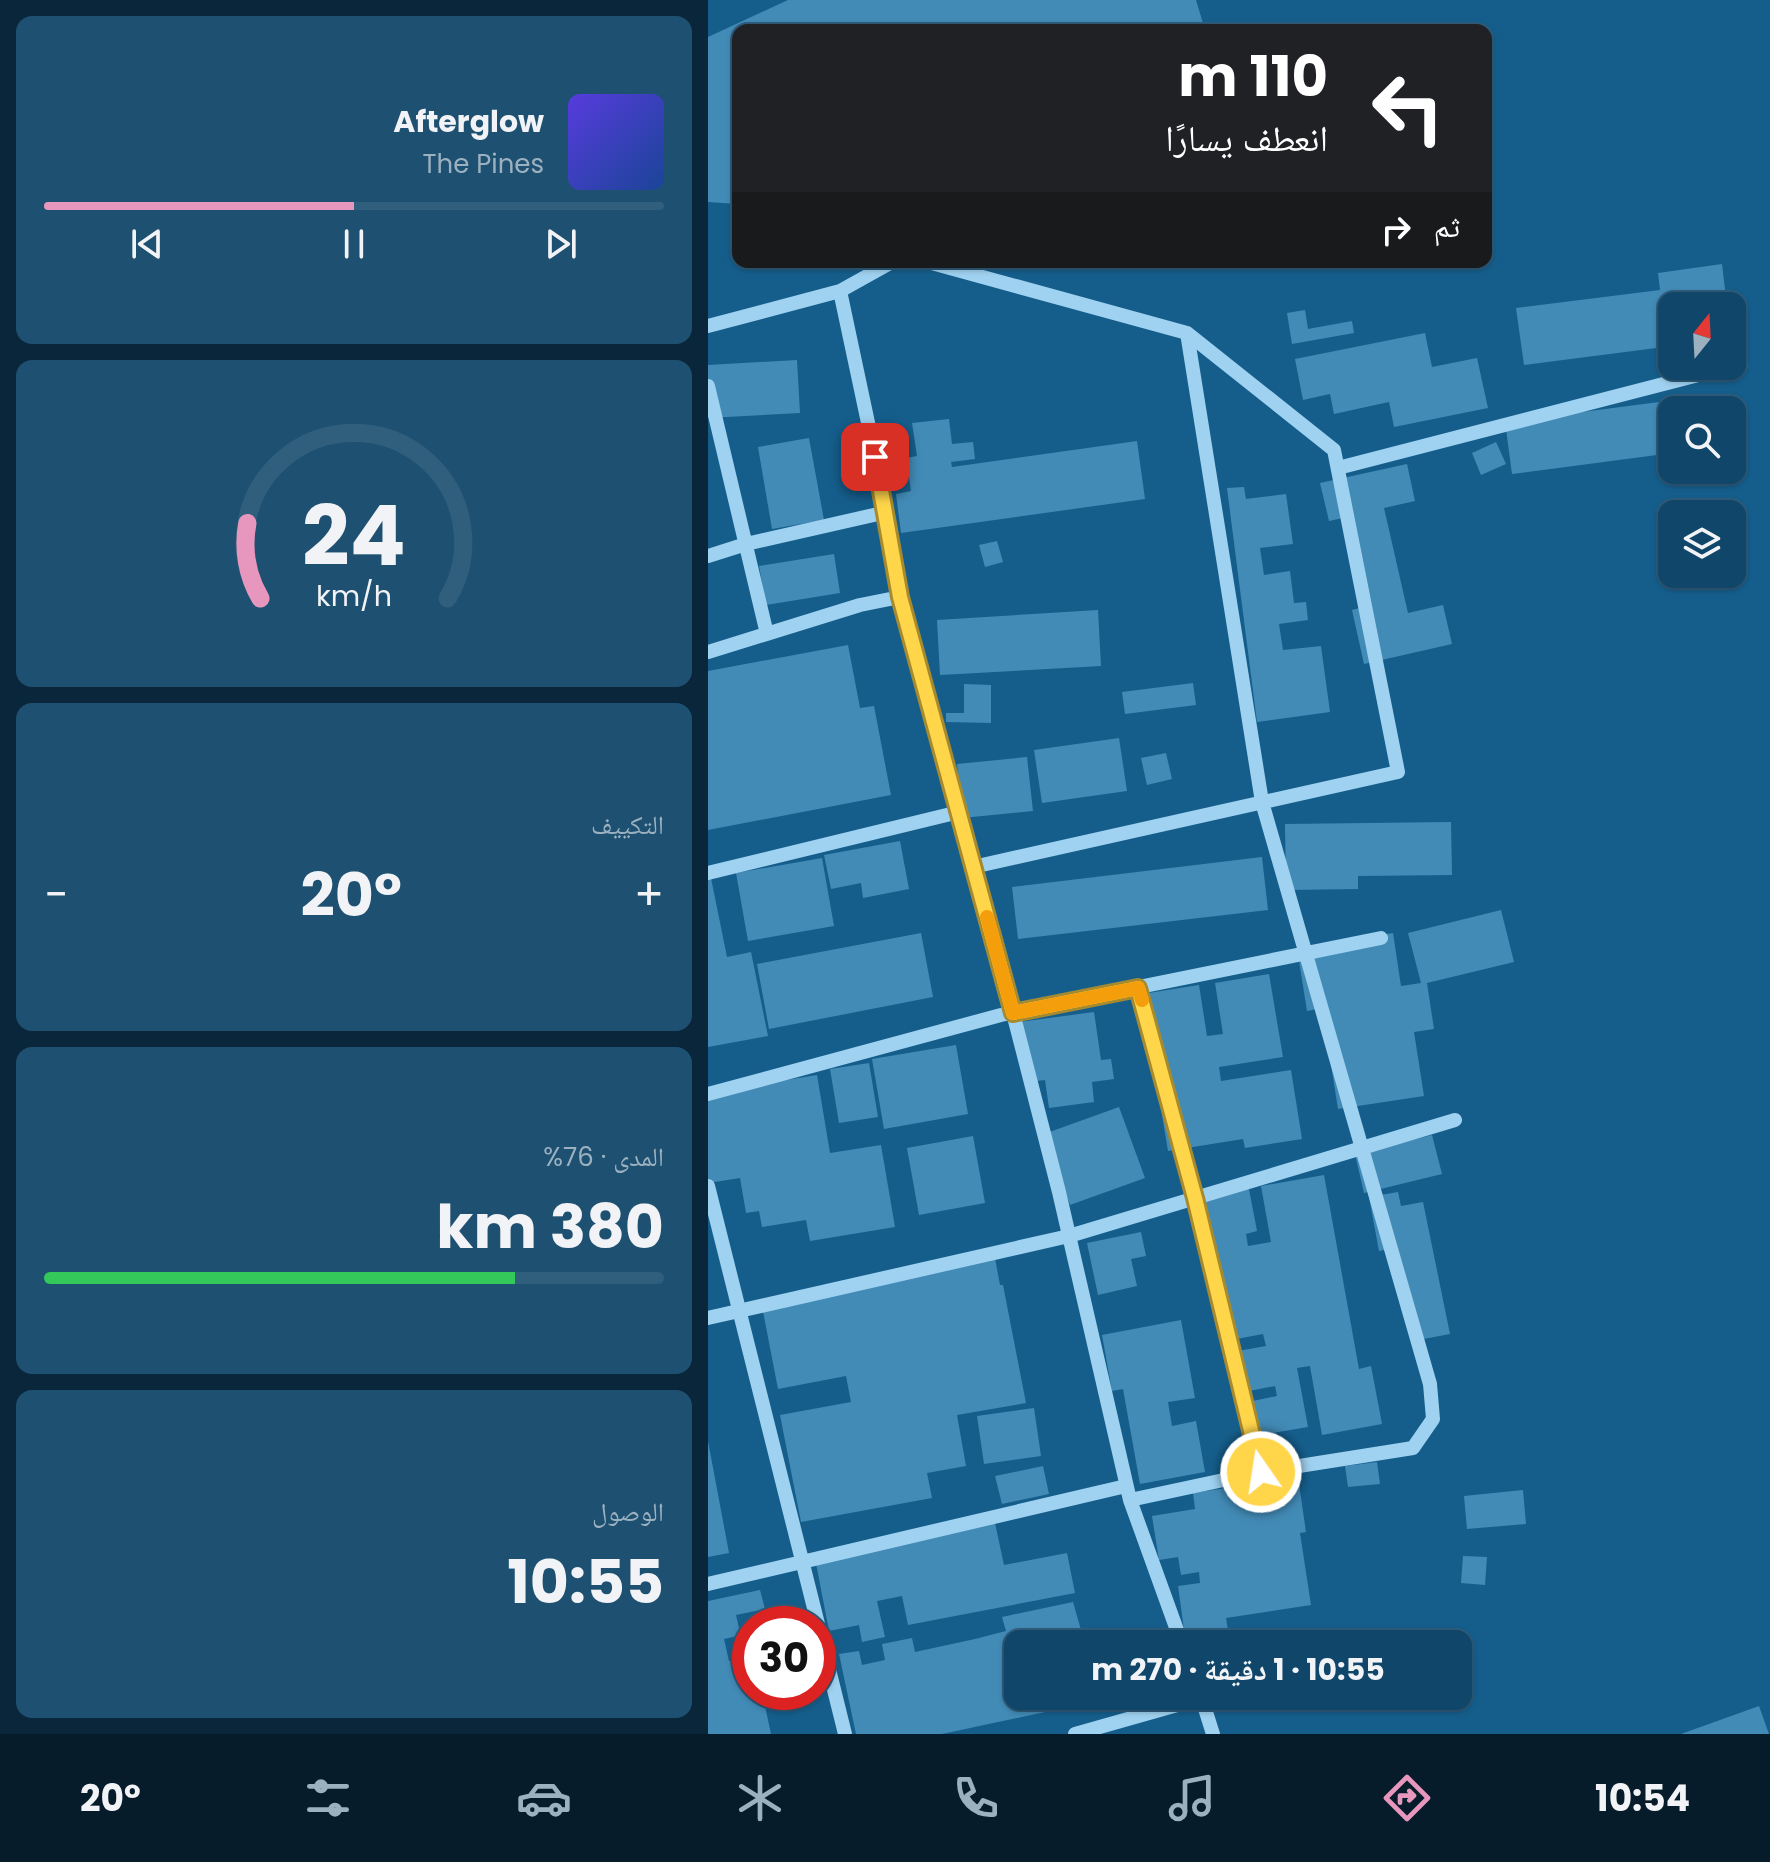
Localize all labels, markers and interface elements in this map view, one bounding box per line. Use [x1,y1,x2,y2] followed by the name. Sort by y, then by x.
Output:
[1178,37,1328,116] text: 110 m
[1356,56,1460,160] icon: left
[393,100,544,143] text: Afterglow
[1165,113,1328,164] text: انعطف يسارًا
[422,146,544,182] text: The Pines
[1434,205,1460,248] text: ثم
[1374,208,1418,252] icon: right
[125,222,169,266] icon: previous
[332,222,376,266] icon: pause
[539,222,583,266] icon: next
[1658,292,1746,380] north arrow
[1658,292,1746,588] map controls
[1658,396,1746,484] button: search
[841,423,909,491] pin
[853,435,897,479] icon: arrive
[302,478,406,594] text: 24
[1658,500,1746,588] button: layers
[316,577,392,617] text: km/h
[591,807,664,843] text: التكييف
[301,853,402,937] text: 20°
[44,864,68,925] text: −
[634,864,664,925] text: +
[543,1139,664,1175] text: المدى · 76%
[436,1185,664,1269] text: 380 km
[1219,1430,1303,1514] position arrow
[592,1494,664,1530] text: الوصول
[507,1540,664,1624] text: 10:55
[732,1606,836,1710] speed limit sign: 30
[1091,1648,1385,1691] text: 10:55 · 1 دقيقة · 270 m
[300,1770,356,1826] icon: filters
[516,1770,572,1826] icon: car
[732,1770,788,1826] icon: climate
[948,1770,1004,1826] icon: phone
[1164,1770,1220,1826] icon: music
[1379,1770,1435,1826] icon: directions
[80,1773,141,1824] text: 20°
[1595,1773,1690,1824] text: 10:54

